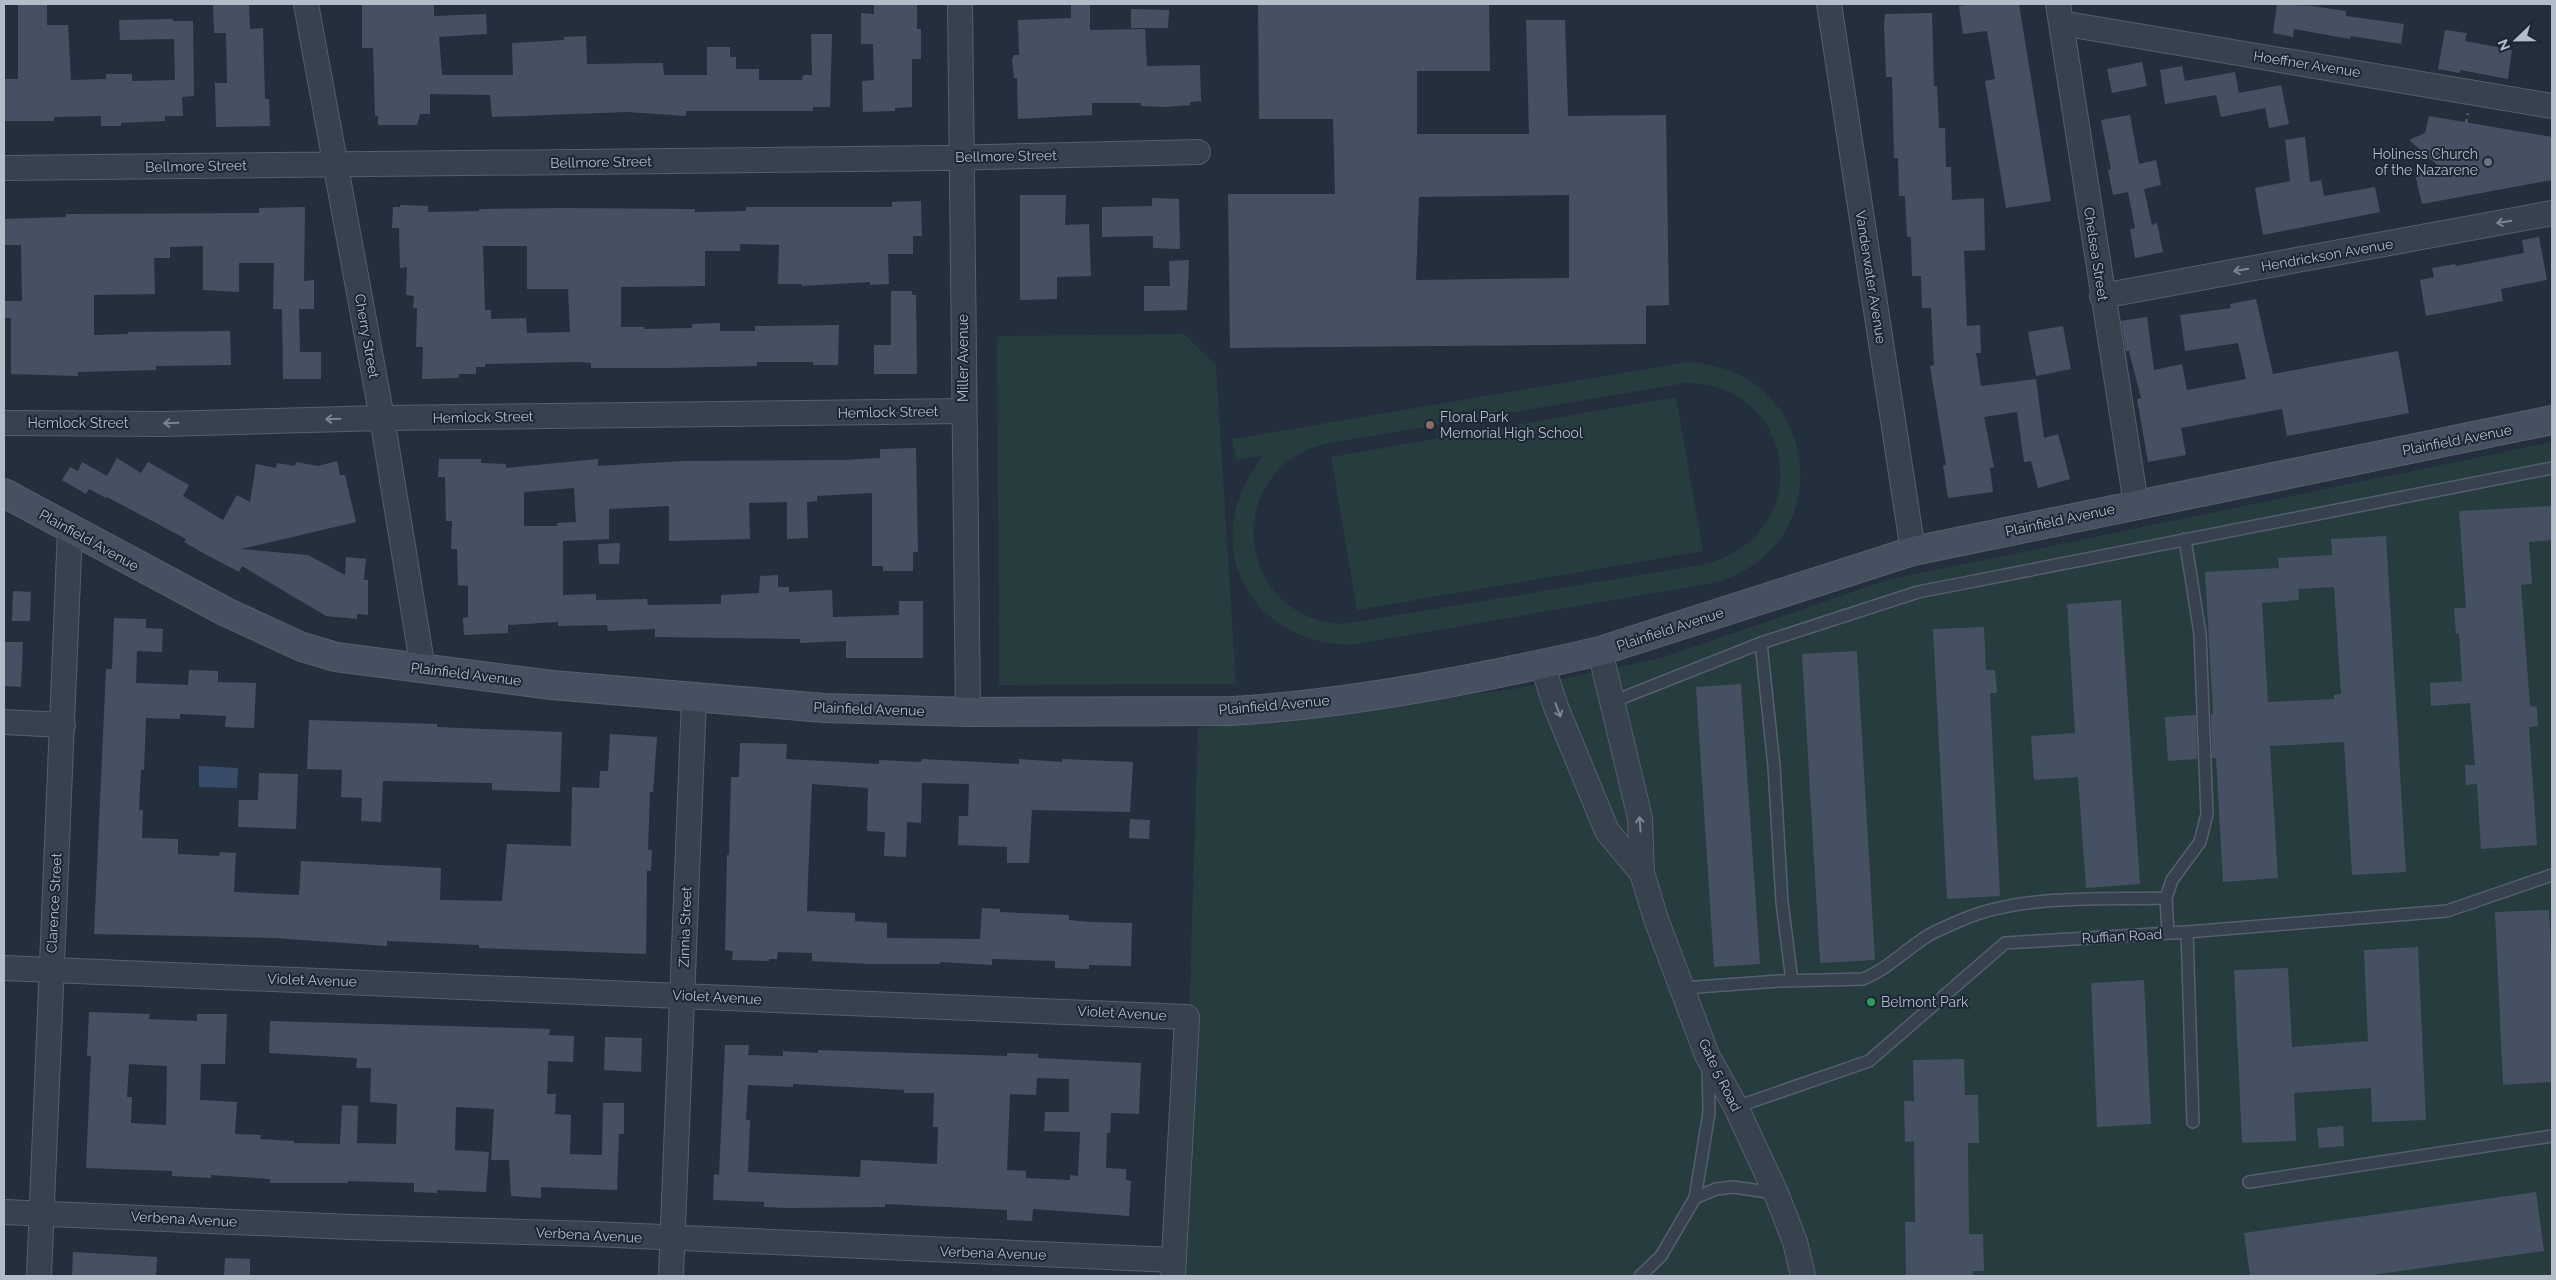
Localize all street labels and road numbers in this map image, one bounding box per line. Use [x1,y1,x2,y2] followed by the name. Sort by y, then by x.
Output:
[2252,48,2362,80] street label: Hoeffner Avenue
[955,147,1057,165] street label: Bellmore Street
[550,153,652,171] street label: Bellmore Street
[145,157,247,175] street label: Bellmore Street
[2081,206,2111,302] street label: Chelsea Street
[1853,209,1889,345] street label: Vanderwater Avenue
[2260,235,2394,275] street label: Hendrickson Avenue
[352,293,382,380] street label: Cherry Street
[955,314,971,402] street label: Miller Avenue
[837,403,939,421] street label: Hemlock Street
[432,408,534,426] street label: Hemlock Street
[28,415,129,431] street label: Hemlock Street
[2401,422,2513,458] street label: Plainfield Avenue
[2004,501,2116,539] street label: Plainfield Avenue
[36,506,142,574] street label: Plainfield Avenue
[1615,604,1725,654] street label: Plainfield Avenue
[410,659,522,689] street label: Plainfield Avenue
[1218,692,1330,718] street label: Plainfield Avenue
[813,699,925,719] street label: Plainfield Avenue
[43,852,65,954] street label: Clarence Street
[676,886,694,968] street label: Zinnia Street
[2081,926,2163,946] street label: Ruffian Road
[267,970,357,990] street label: Violet Avenue
[672,987,762,1007] street label: Violet Avenue
[1077,1003,1167,1023] street label: Violet Avenue
[1696,1036,1744,1114] street label: Gate 5 Road
[130,1208,238,1230] street label: Verbena Avenue
[535,1224,643,1246] street label: Verbena Avenue
[939,1243,1047,1263] street label: Verbena Avenue

